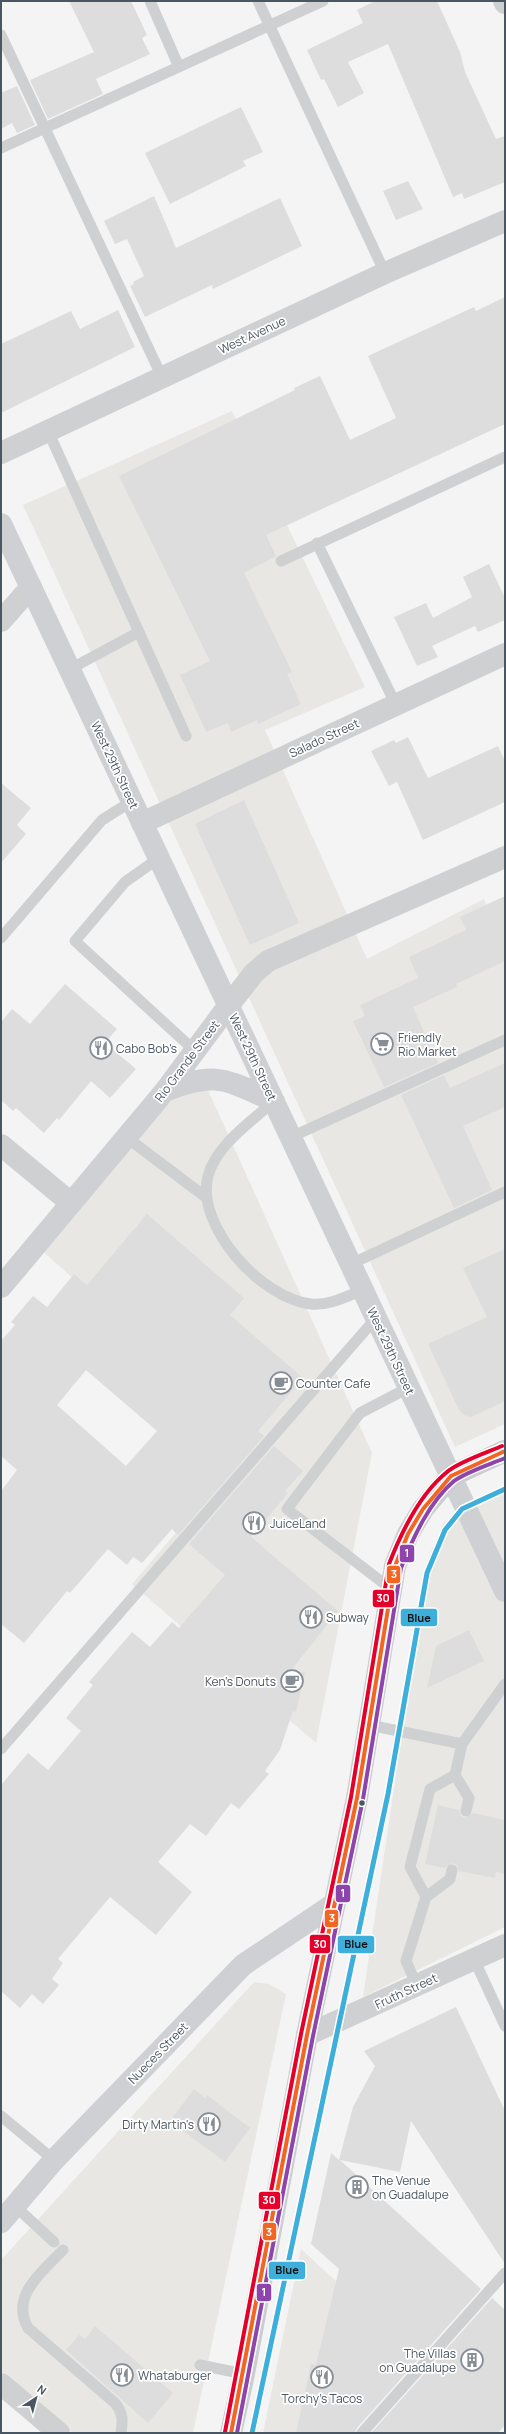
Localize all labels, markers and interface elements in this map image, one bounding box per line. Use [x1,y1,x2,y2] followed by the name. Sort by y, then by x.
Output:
[216,312,288,358] street label: West Avenue
[286,714,362,762] street label: Salado Street
[87,718,143,812] street label: West 29th Street
[225,1010,281,1104] street label: West 29th Street
[151,1017,223,1105] street label: Rio Grande Street
[398,1029,457,1060] place label: Friendly Rio Market
[369,1031,395,1057] supermarket icon: Friendly Rio Market
[88,1035,114,1061] restaurant icon: Cabo Bob's
[116,1040,177,1057] place label: Cabo Bob's
[363,1304,419,1398] street label: West 29th Street
[268,1370,294,1396] cafe icon: Counter Cafe
[296,1375,371,1392] place label: Counter Cafe
[241,1510,267,1536] restaurant icon: JuiceLand
[270,1515,326,1532] place label: JuiceLand
[399,1544,415,1563] line badge: 1
[405,1545,409,1560] text: 1
[386,1565,401,1584] line badge: 3
[391,1566,397,1581] text: 3
[372,1589,395,1608] line badge: 30
[376,1590,390,1605] text: 30
[298,1604,324,1630] restaurant icon: Subway
[400,1608,438,1627] line badge: Blue
[326,1609,370,1626] place label: Subway
[407,1610,431,1625] text: Blue
[279,1668,305,1694] cafe icon: Ken's Donuts
[205,1673,276,1690] place label: Ken's Donuts
[357,1798,367,1808] unlabelled marker
[335,1884,351,1903] line badge: 1
[341,1885,345,1900] text: 1
[324,1909,339,1928] line badge: 3
[329,1910,335,1925] text: 3
[309,1934,331,1954] line badge: 30
[337,1935,375,1954] line badge: Blue
[313,1936,327,1951] text: 30
[344,1936,368,1951] text: Blue
[372,1969,440,2013] street label: Fruth Street
[124,2018,192,2088] street label: Nueces Street
[196,2111,222,2137] restaurant icon: Dirty Martin's
[122,2116,194,2133] place label: Dirty Martin's
[372,2172,449,2203] place label: The Venue on Guadalupe
[344,2174,370,2200] building icon: The Venue on Guadalupe
[258,2191,281,2210] line badge: 30
[262,2192,276,2207] text: 30
[262,2222,277,2241] line badge: 3
[266,2224,272,2239] text: 3
[268,2261,306,2280] line badge: Blue
[275,2262,299,2277] text: Blue
[256,2283,272,2302] line badge: 1
[262,2284,266,2299] text: 1
[379,2345,456,2376] place label: The Villas on Guadalupe
[459,2347,485,2373] building icon: The Villas on Guadalupe
[109,2362,135,2388] restaurant icon: Whataburger
[309,2364,335,2390] restaurant icon: Torchy's Tacos
[138,2367,212,2384] place label: Whataburger
[16,2378,56,2418] north arrow
[35,2381,50,2398] text: N
[282,2390,362,2407] place label: Torchy's Tacos

